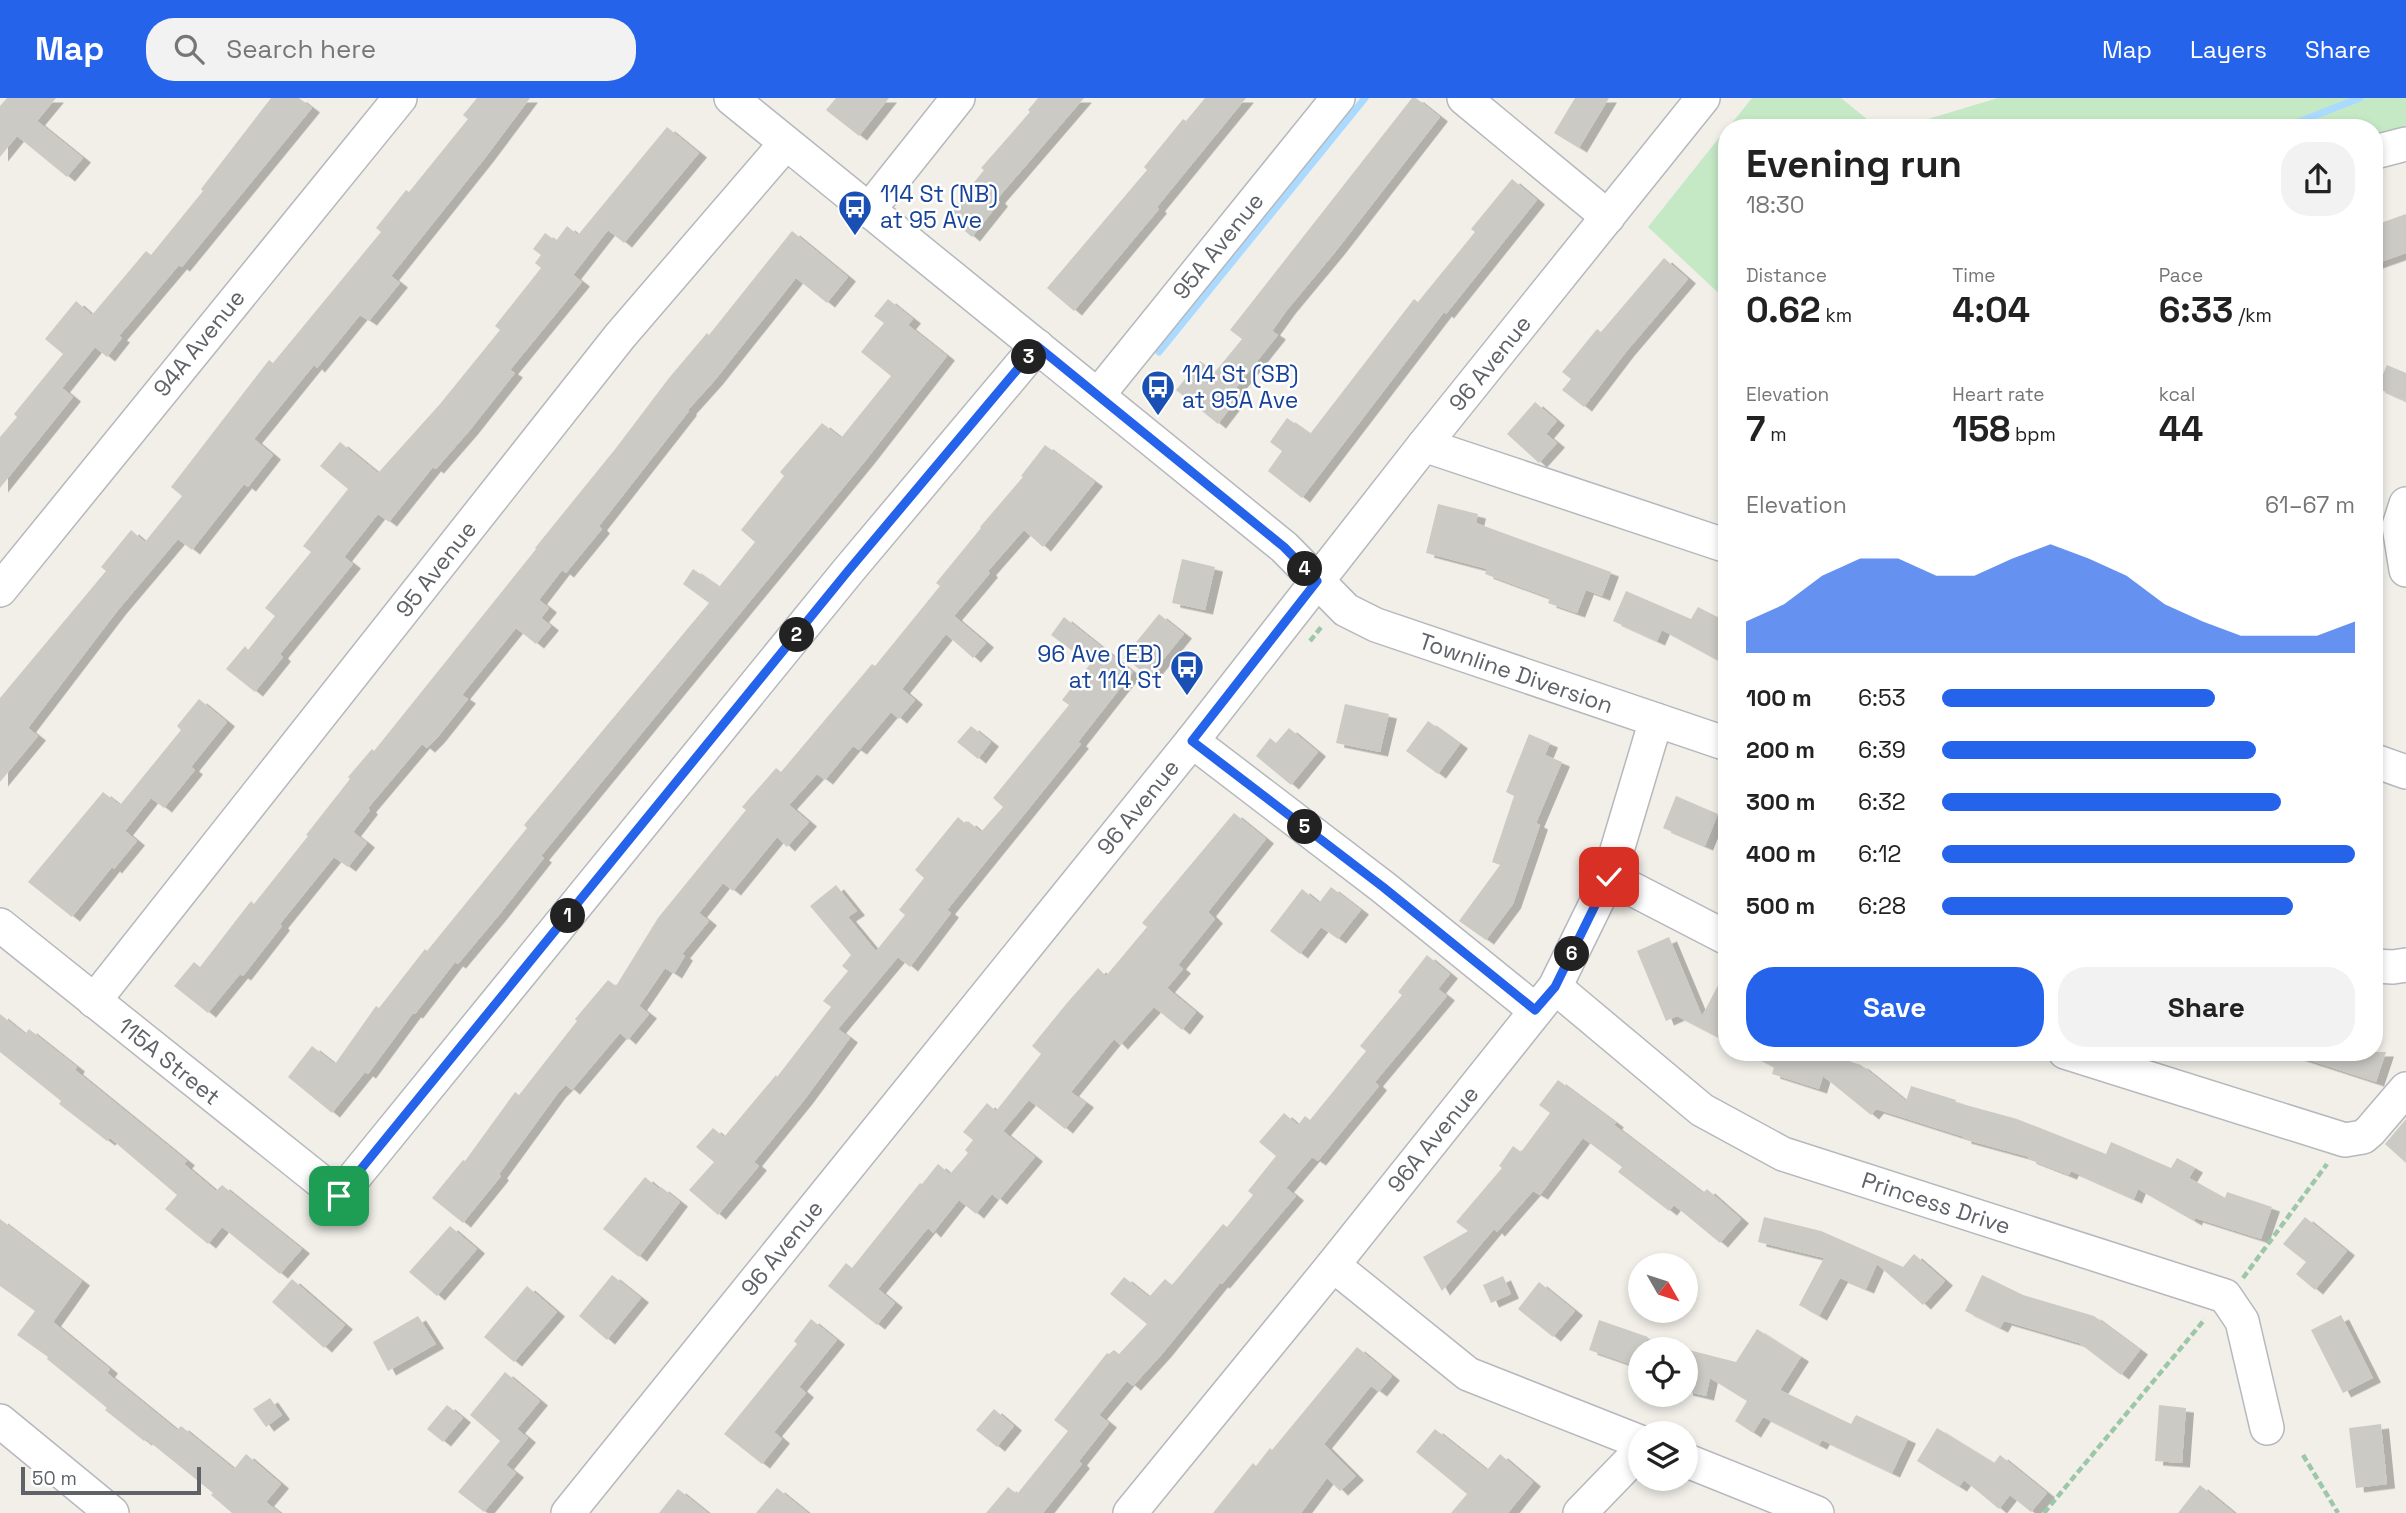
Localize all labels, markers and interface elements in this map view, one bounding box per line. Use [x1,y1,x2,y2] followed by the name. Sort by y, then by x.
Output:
[146,18,636,81] search box
[35,28,104,70] text: Map
[170,30,208,68] icon: search
[226,32,376,66] text: Search here
[2102,34,2152,65] text: Map
[2190,34,2267,65] text: Layers
[2305,34,2371,65] text: Share
[1746,140,1962,188] text: Evening run
[2281,142,2355,216] button: share
[880,179,998,235] place label: 114 St (NB) at 95 Ave
[1166,186,1270,306] street label: 95A Avenue
[836,188,874,237] bus stop icon: 114 St (NB) at 95 Ave
[1746,190,1804,220] text: 18:30
[1746,263,1827,288] text: Distance
[1952,263,1996,288] text: Time
[2159,263,2203,288] text: Pace
[147,283,251,403] street label: 94A Avenue
[1746,288,1821,332] text: 0.62
[1952,288,2030,332] text: 4:04
[2159,288,2233,332] text: 6:33
[1821,303,1852,328] text: km
[2233,303,2272,328] text: /km
[1442,309,1538,417] street label: 96 Avenue
[1012,340,1046,374] pin: 3
[1023,344,1034,369] text: 3
[1182,359,1298,415] place label: 114 St (SB) at 95A Ave
[1139,368,1177,417] bus stop icon: 114 St (SB) at 95A Ave
[1746,382,1829,407] text: Elevation
[1952,382,2045,407] text: Heart rate
[2159,382,2195,407] text: kcal
[1746,407,1765,451] text: 7
[1952,407,2010,451] text: 158
[2159,407,2203,451] text: 44
[1765,422,1787,447] text: m
[2010,422,2056,447] text: bpm
[1746,490,1847,520] text: Elevation
[2265,490,2355,520] text: 61–67 m
[389,515,483,623] street label: 95 Avenue
[1288,552,1322,587] pin: 4
[1298,556,1311,581] text: 4
[780,618,814,652] pin: 2
[791,622,802,647] text: 2
[1415,626,1617,720] street label: Townline Diversion
[1037,639,1162,695] place label: 96 Ave (EB) at 114 St
[1168,648,1206,697] bus stop icon: 96 Ave (EB) at 114 St
[1746,683,1812,713] text: 100 m
[1858,683,1906,713] text: 6:53
[1746,735,1815,765] text: 200 m
[1858,735,1906,765] text: 6:39
[1090,753,1186,861] street label: 96 Avenue
[1746,787,1815,817] text: 300 m
[1858,787,1906,817] text: 6:32
[1288,810,1322,844] pin: 5
[1299,814,1310,839] text: 5
[1746,839,1816,869] text: 400 m
[1858,839,1901,869] text: 6:12
[1579,847,1639,907] pin
[1590,858,1628,896] icon: check
[1746,891,1815,921] text: 500 m
[1858,891,1906,921] text: 6:28
[550,898,586,934] pin: 1
[563,903,572,928] text: 1
[1554,936,1590,972] pin: 6
[1566,941,1577,966] text: 6
[1746,967,2044,1047] button: Save
[2058,967,2355,1047] button: Share
[112,1011,226,1111] street label: 115A Street
[1381,1079,1485,1199] street label: 96A Avenue
[1858,1165,2014,1241] street label: Princess Drive
[309,1166,369,1226] pin
[320,1177,358,1215] icon: arrive
[734,1194,830,1302] street label: 96 Avenue
[1628,1253,1698,1323] north arrow
[1628,1253,1698,1491] map controls
[1628,1337,1698,1407] button: locate
[1628,1421,1698,1491] button: layers
[21,1464,201,1496] scale bar
[32,1466,77,1491] text: 50 m

